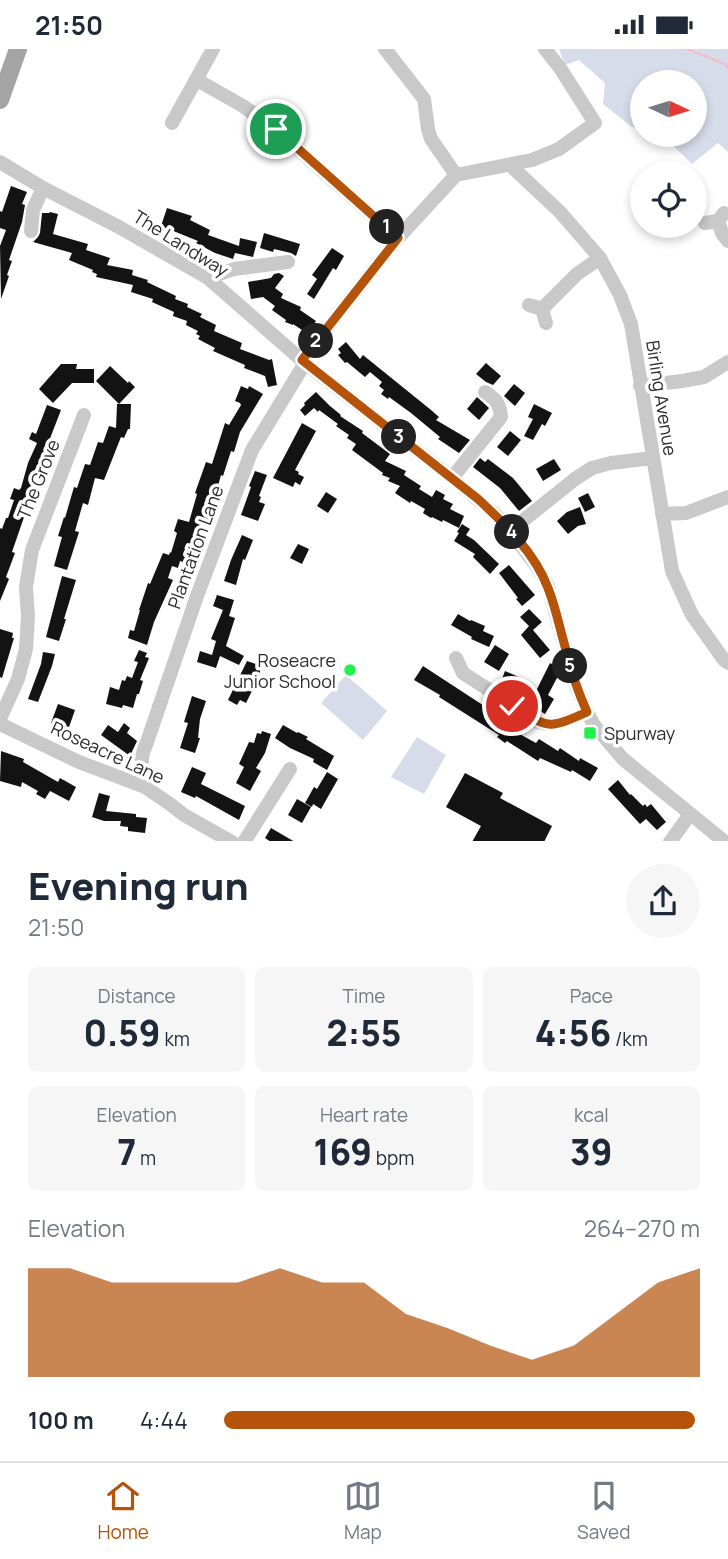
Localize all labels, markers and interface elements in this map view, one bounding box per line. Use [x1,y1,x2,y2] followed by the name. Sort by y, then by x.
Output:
[35,7,103,43] text: 21:50
[630,70,707,147] north arrow
[630,70,707,238] map controls
[246,99,306,159] pin
[257,110,295,148] icon: arrive
[630,161,707,238] button: locate
[129,204,234,282] street label: The Landway
[370,209,404,245] pin: 1
[382,213,391,239] text: 1
[298,323,334,359] pin: 2
[310,327,321,353] text: 2
[641,338,683,458] street label: Birling Avenue
[382,419,416,455] pin: 3
[393,423,404,449] text: 3
[11,435,65,523] street label: The Grove
[162,482,228,612] street label: Plantation Lane
[494,515,530,549] pin: 4
[506,518,517,544] text: 4
[224,648,336,693] place label: Roseacre Junior School
[552,649,588,683] pin: 5
[564,652,575,678] text: 5
[342,662,358,678] marker: Roseacre Junior School
[482,676,542,736] pin
[493,687,531,725] icon: check
[47,715,169,789] street label: Roseacre Lane
[604,721,676,745] place label: Spurway
[582,725,598,741] marker: Spurway
[28,859,249,911] text: Evening run
[626,864,700,938] button: share
[28,911,84,943] text: 21:50
[98,983,176,1009] text: Distance
[343,983,385,1009] text: Time
[570,983,613,1009] text: Pace
[83,1009,161,1057] text: 0.59
[327,1009,401,1057] text: 2:55
[535,1009,611,1057] text: 4:56
[161,1026,190,1052] text: km
[611,1026,648,1052] text: /km
[97,1102,177,1128] text: Elevation
[320,1102,408,1128] text: Heart rate
[574,1102,609,1128] text: kcal
[117,1128,136,1176] text: 7
[314,1128,372,1176] text: 169
[570,1128,613,1176] text: 39
[136,1145,156,1171] text: m
[372,1145,414,1171] text: bpm
[28,1212,125,1244] text: Elevation
[584,1212,700,1244] text: 264–270 m
[28,1404,94,1436] text: 100 m
[140,1404,188,1436] text: 4:44
[98,1477,149,1545] tab: Home
[344,1477,382,1545] tab: Map
[577,1477,630,1545] tab: Saved

